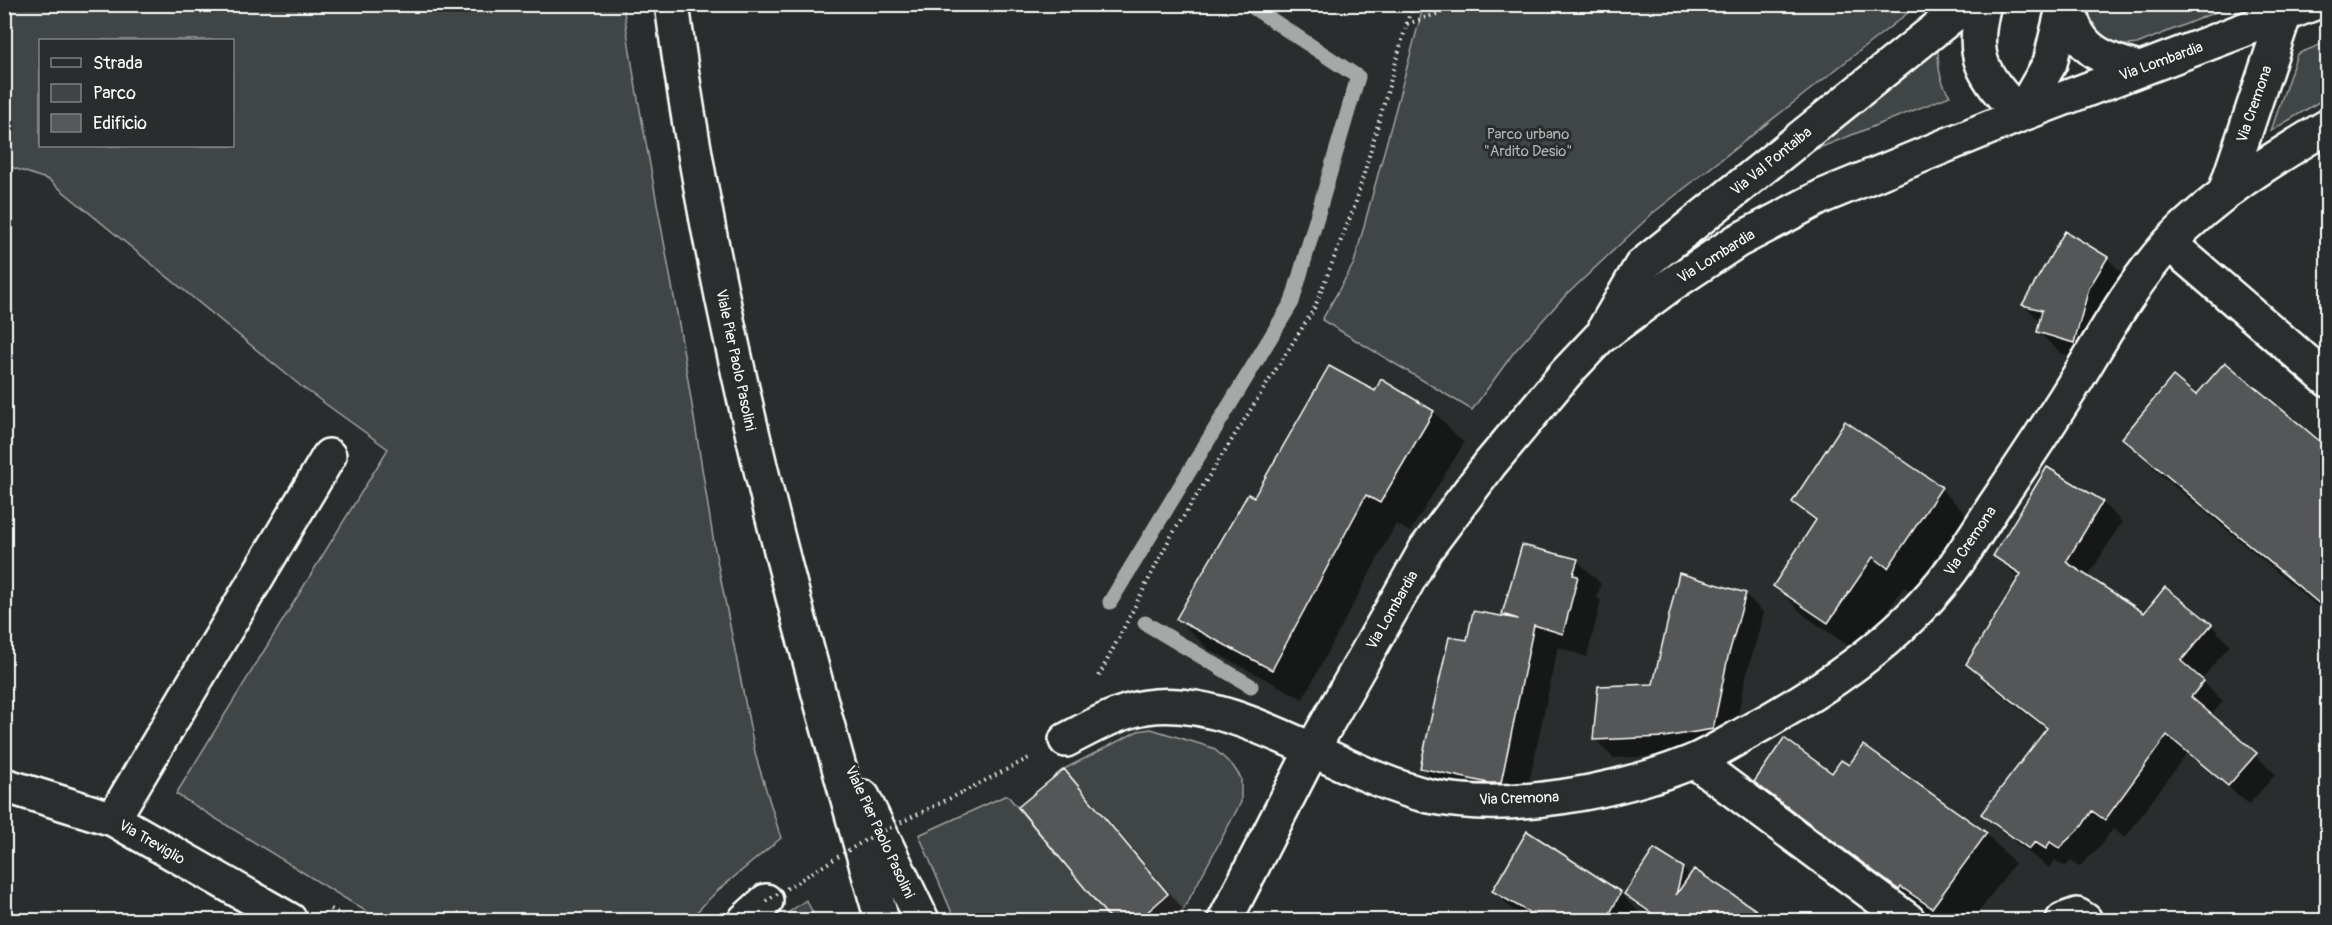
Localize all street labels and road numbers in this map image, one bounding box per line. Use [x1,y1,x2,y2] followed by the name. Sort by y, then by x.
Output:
[2117,38,2206,85] street label: Via Lombardia
[2232,63,2277,145] street label: Via Cremona
[1727,123,1816,200] street label: Via Val Pontaiba
[1674,225,1758,288] street label: Via Lombardia
[711,288,760,433] street label: Viale Pier Paolo Pasolini
[1940,503,2001,580] street label: Via Cremona
[1362,568,1423,653] street label: Via Lombardia
[840,763,919,902] street label: Viale Pier Paolo Pasolini
[1479,788,1559,809] street label: Via Cremona
[115,816,188,869] street label: Via Treviglio

